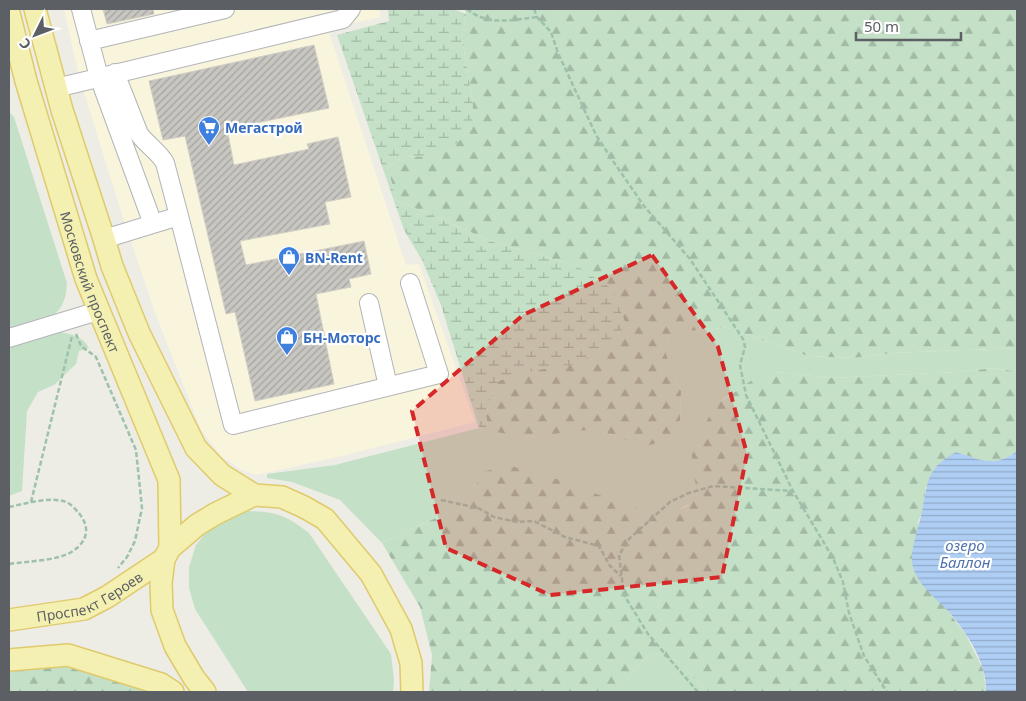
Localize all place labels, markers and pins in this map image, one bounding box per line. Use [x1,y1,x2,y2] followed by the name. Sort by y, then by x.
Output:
[197,115,221,146] supermarket icon: Мегастрой
[225,118,303,137] place label: Мегастрой
[277,245,301,276] shop icon: BN-Rent
[305,248,363,267] place label: BN-Rent
[275,325,299,356] shop icon: БН-Моторс
[303,328,381,347] place label: БН-Моторс

